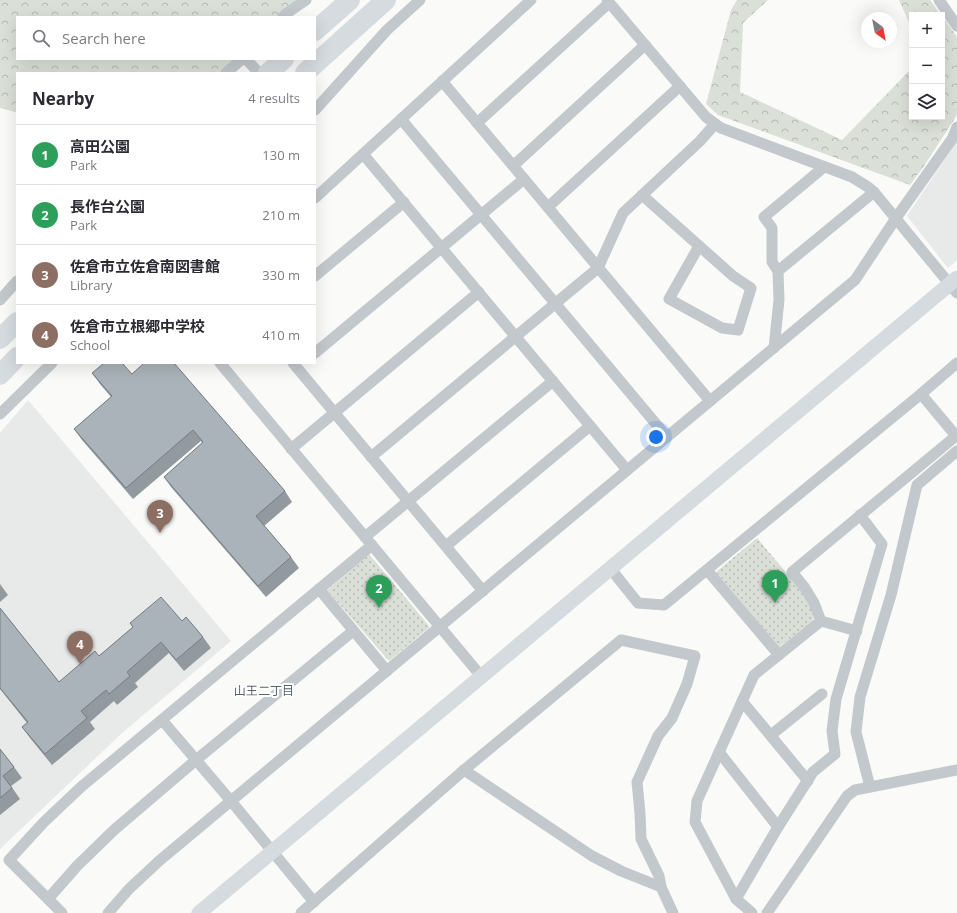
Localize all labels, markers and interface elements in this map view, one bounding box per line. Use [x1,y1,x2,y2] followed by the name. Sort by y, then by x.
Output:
[861,12,897,48] north arrow
[909,12,945,120] map controls
[909,12,945,48] button: +
[16,16,316,60] search box
[30,27,52,49] icon: search
[62,28,146,48] text: Search here
[909,48,945,84] button: −
[909,84,945,120] button: layers
[32,87,94,110] text: Nearby
[248,89,300,107] text: 4 results
[70,136,130,156] text: 高田公園
[41,146,49,164] text: 1
[262,146,300,164] text: 130 m
[70,156,97,174] text: Park
[70,196,145,216] text: 長作台公園
[41,206,49,224] text: 2
[262,206,300,224] text: 210 m
[70,216,97,234] text: Park
[70,256,220,276] text: 佐倉市立佐倉南図書館
[41,266,49,284] text: 3
[262,266,300,284] text: 330 m
[70,276,112,294] text: Library
[70,316,205,336] text: 佐倉市立根郷中学校
[41,326,49,344] text: 4
[262,326,300,344] text: 410 m
[70,336,110,354] text: School
[646,427,666,447] your location
[147,500,173,533] pin: 3
[762,570,788,603] pin: 1
[366,575,392,608] pin: 2
[67,631,93,664] pin: 4
[234,682,294,699] district label: 山王二丁目

